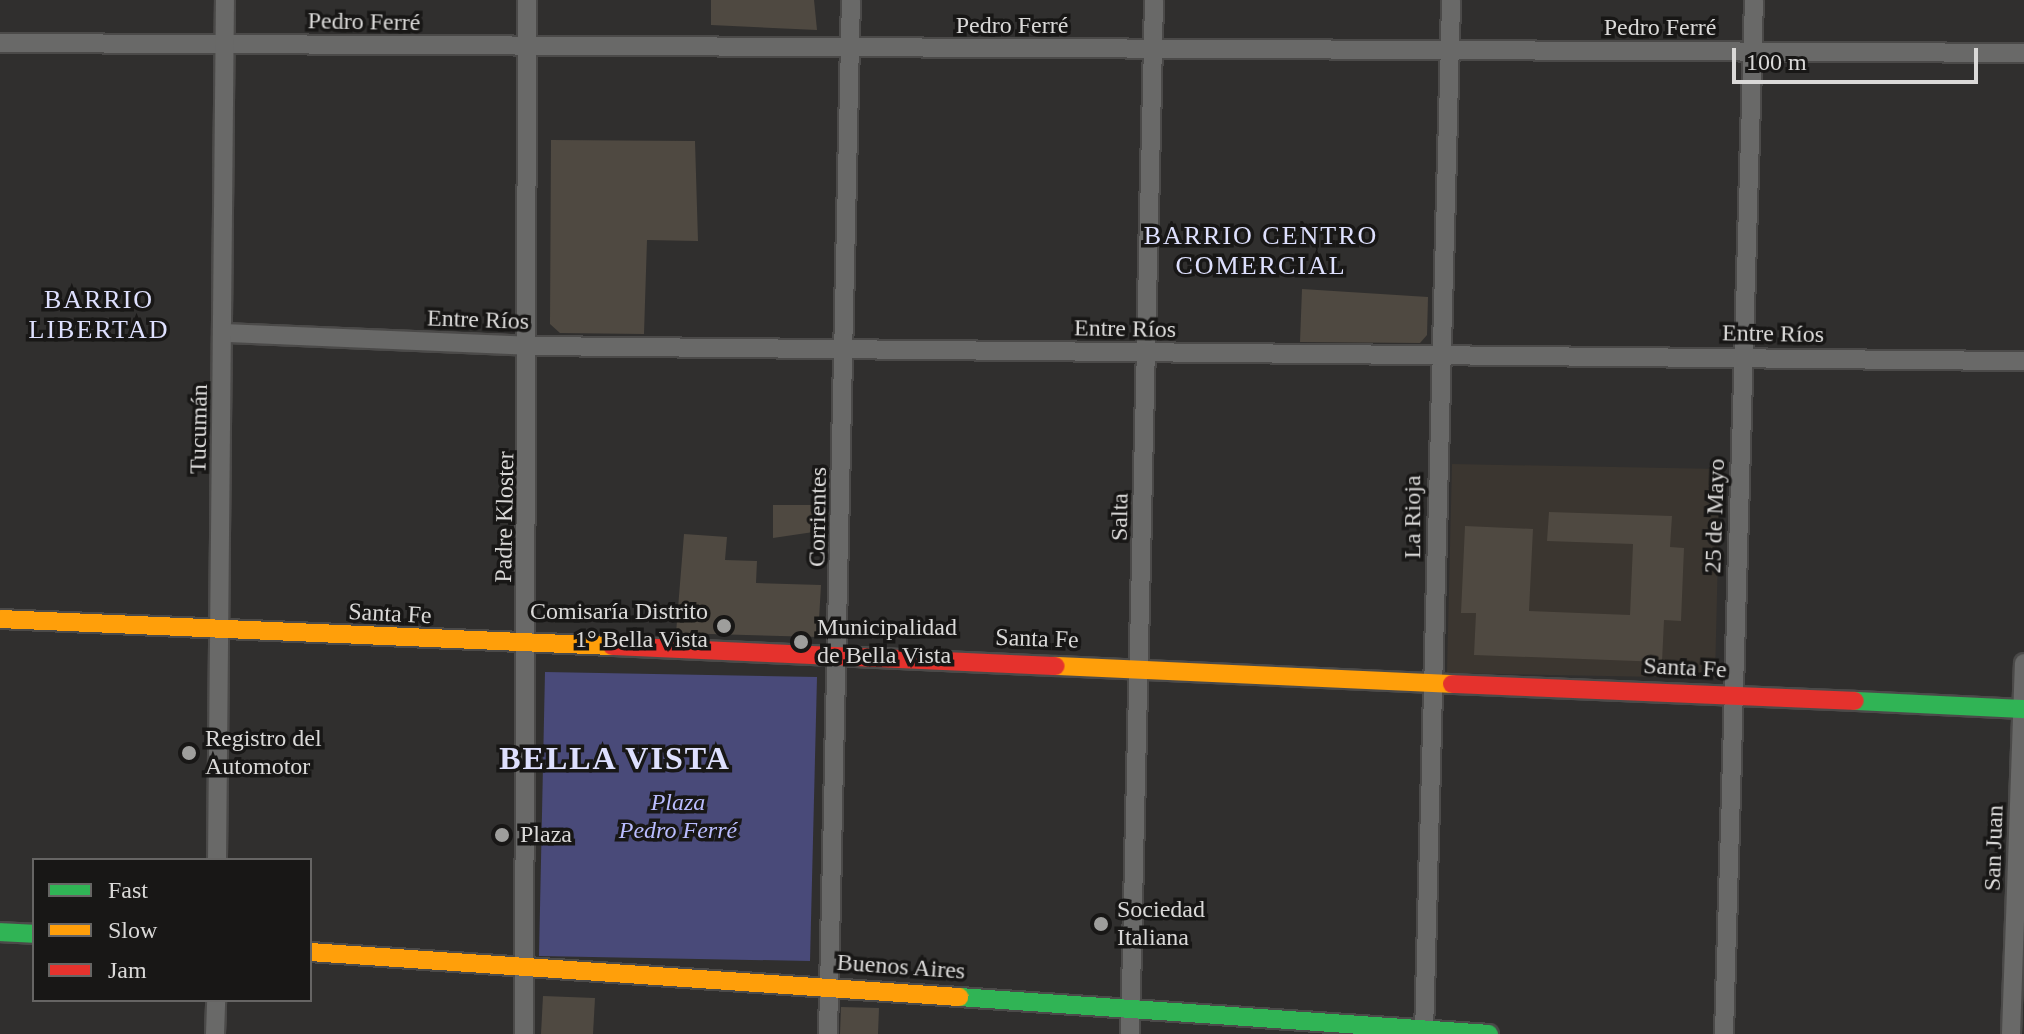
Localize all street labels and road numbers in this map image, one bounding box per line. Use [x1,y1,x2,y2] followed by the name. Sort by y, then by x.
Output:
[307,7,421,37] street label: Pedro Ferré
[956,12,1068,40] street label: Pedro Ferré
[1604,14,1716,42] street label: Pedro Ferré
[427,304,529,336] street label: Entre Ríos
[1074,314,1176,344] street label: Entre Ríos
[1722,319,1824,349] street label: Entre Ríos
[184,384,214,474] street label: Tucumán
[489,451,521,583] street label: Padre Kloster
[1699,458,1731,574] street label: 25 de Mayo
[803,467,833,567] street label: Corrientes
[1399,475,1427,559] street label: La Rioja
[1105,493,1135,541] street label: Salta
[348,597,432,631] street label: Santa Fe
[995,623,1079,655] street label: Santa Fe
[1643,651,1727,685] street label: Santa Fe
[1978,805,2010,891] street label: San Juan
[835,948,967,986] street label: Buenos Aires

